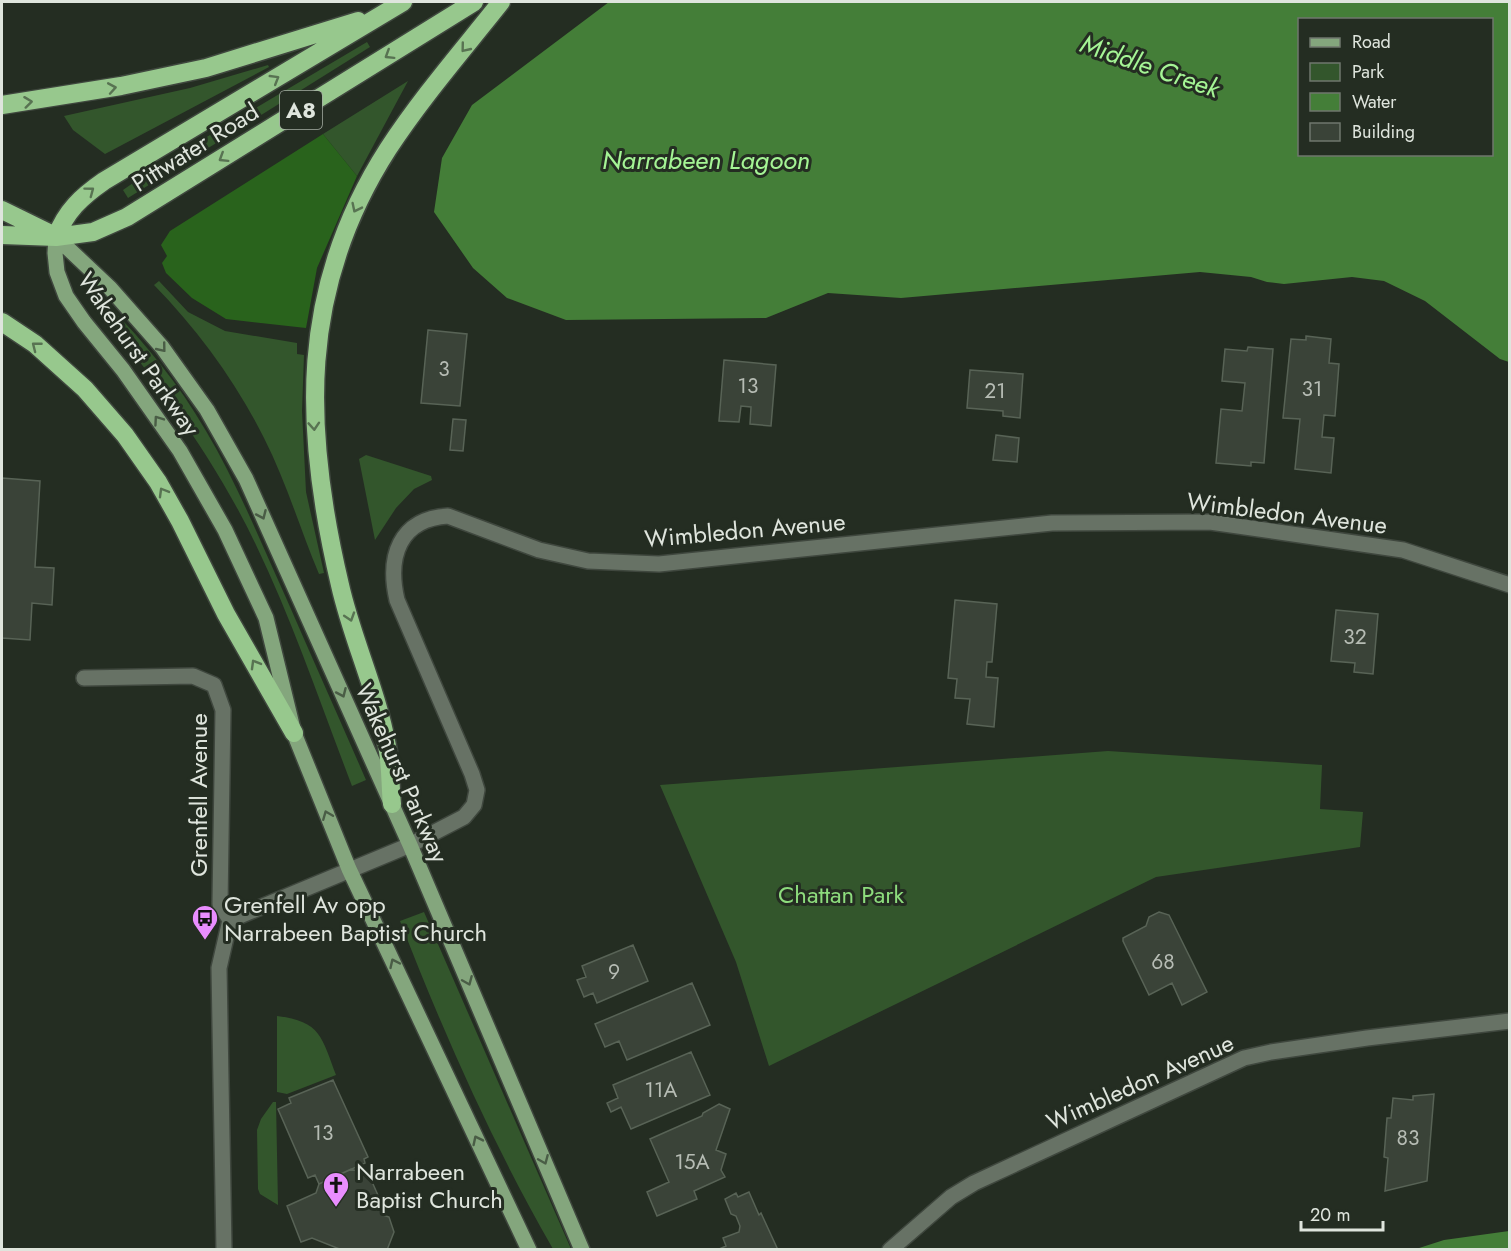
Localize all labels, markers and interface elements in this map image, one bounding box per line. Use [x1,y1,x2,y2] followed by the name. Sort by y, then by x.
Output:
[1298,18,1493,156] legend
[1075,24,1227,108] water label: Middle Creek
[1352,29,1391,55] text: Road
[462,41,473,52] one-way arrow
[384,47,395,58] one-way arrow
[1352,59,1384,85] text: Park
[269,75,279,87] one-way arrow
[107,82,117,95] one-way arrow
[1352,89,1397,115] text: Water
[280,91,322,129] road number: A8
[125,94,265,200] street label: Pittwater Road
[23,96,33,108] one-way arrow
[1352,119,1415,145] text: Building
[602,141,810,179] water label: Narrabeen Lagoon
[219,151,229,163] one-way arrow
[84,187,95,198] one-way arrow
[351,202,363,213] one-way arrow
[69,265,209,443] street label: Wakehurst Parkway
[155,341,166,352] one-way arrow
[32,342,43,353] one-way arrow
[438,354,450,384] house number: 3
[738,371,758,401] house number: 13
[1302,374,1322,404] house number: 31
[984,376,1006,406] house number: 21
[154,415,165,426] one-way arrow
[308,421,321,430] one-way arrow
[1185,483,1389,543] street label: Wimbledon Avenue
[159,488,170,498] one-way arrow
[643,504,847,556] street label: Wimbledon Avenue
[255,509,267,520] one-way arrow
[342,611,355,622] one-way arrow
[1343,622,1367,652] house number: 32
[250,660,262,670] one-way arrow
[347,678,457,869] street label: Wakehurst Parkway
[335,687,347,698] one-way arrow
[181,713,216,877] street label: Grenfell Avenue
[322,810,334,821] one-way arrow
[778,877,905,912] park label: Chattan Park
[224,887,487,950] place label: Grenfell Av opp Narrabeen Baptist Church
[190,903,220,941] bus stop icon: Grenfell Av opp Narrabeen Baptist Church
[1151,947,1175,977] house number: 68
[608,957,620,987] house number: 9
[389,959,401,970] one-way arrow
[461,974,473,985] one-way arrow
[1041,1025,1239,1139] street label: Wimbledon Avenue
[645,1075,678,1105] house number: 11A
[313,1118,333,1148] house number: 13
[1397,1123,1419,1153] house number: 83
[473,1135,485,1146] one-way arrow
[674,1147,710,1177] house number: 15A
[356,1154,503,1217] place label: Narrabeen Baptist Church
[537,1154,549,1165] one-way arrow
[321,1170,351,1208] church icon: Narrabeen Baptist Church
[1301,1194,1384,1232] scale bar
[1310,1202,1350,1228] text: 20 m

